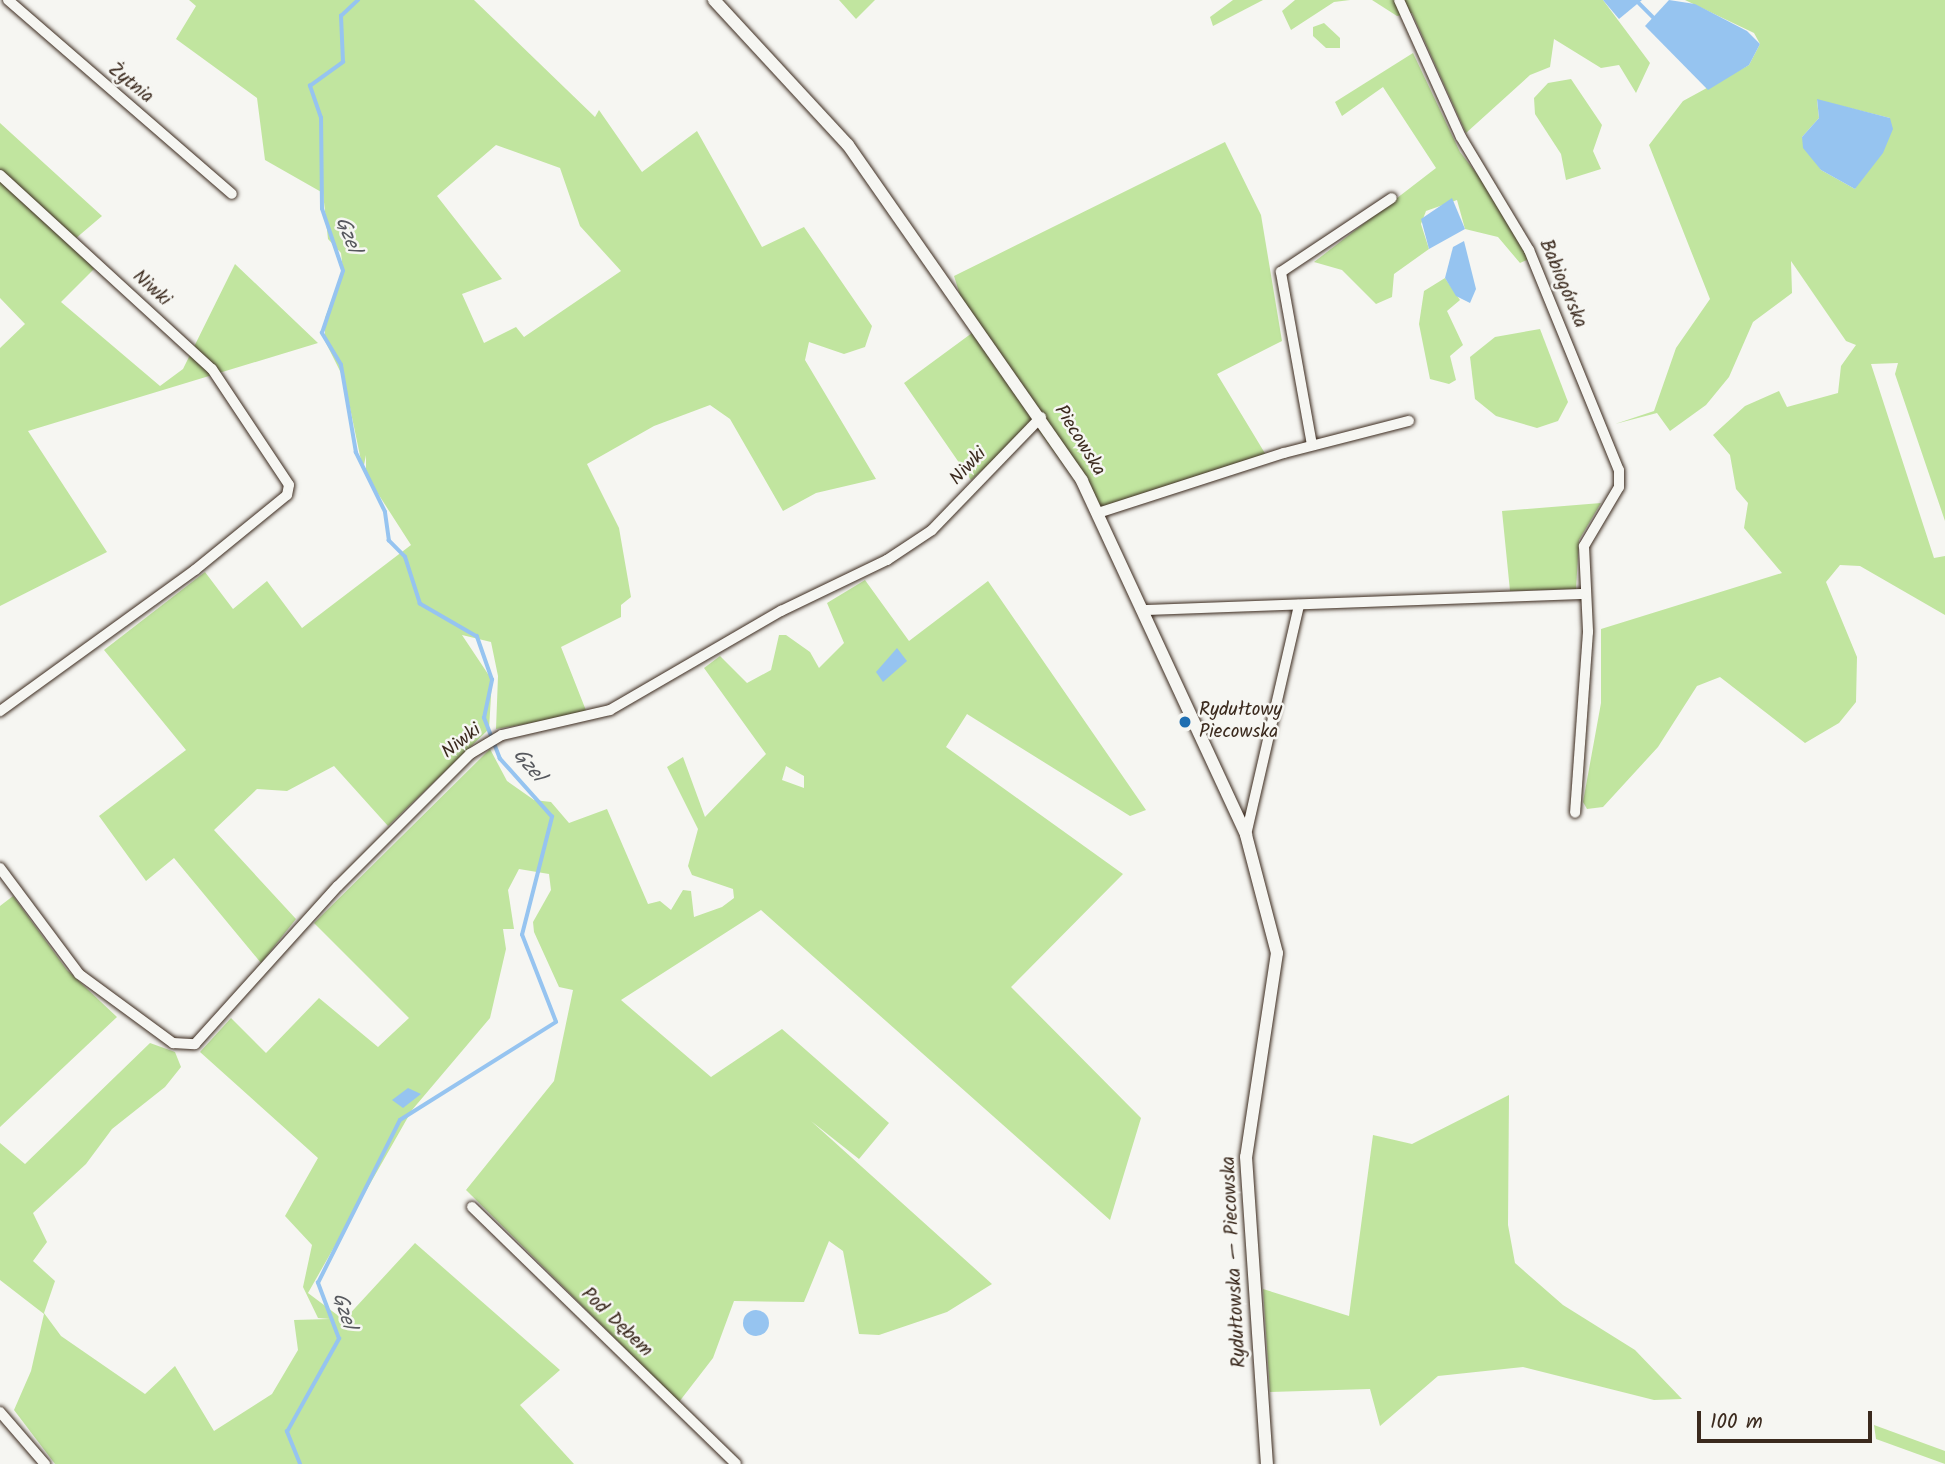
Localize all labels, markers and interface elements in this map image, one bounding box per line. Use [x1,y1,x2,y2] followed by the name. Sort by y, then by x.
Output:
[103,59,157,109] street label: Żytnia
[329,213,365,257] water label: Gzel
[1533,236,1591,332] street label: Babiogórska
[127,266,175,312] street label: Niwki
[1048,401,1110,481] street label: Piecowska
[946,443,992,491] street label: Niwki
[1199,700,1282,744] place label: Rydułtowy Piecowska
[1177,714,1193,730] marker: Rydułtowy Piecowska
[438,720,486,764] street label: Niwki
[507,744,549,788] water label: Gzel
[1218,1156,1252,1368] street label: Rydułtowska — Piecowska
[576,1283,656,1363] street label: Pod Dębem
[326,1290,360,1332] water label: Gzel
[1700,1398,1875,1442] scale bar
[1710,1406,1763,1439] text: 100 m

